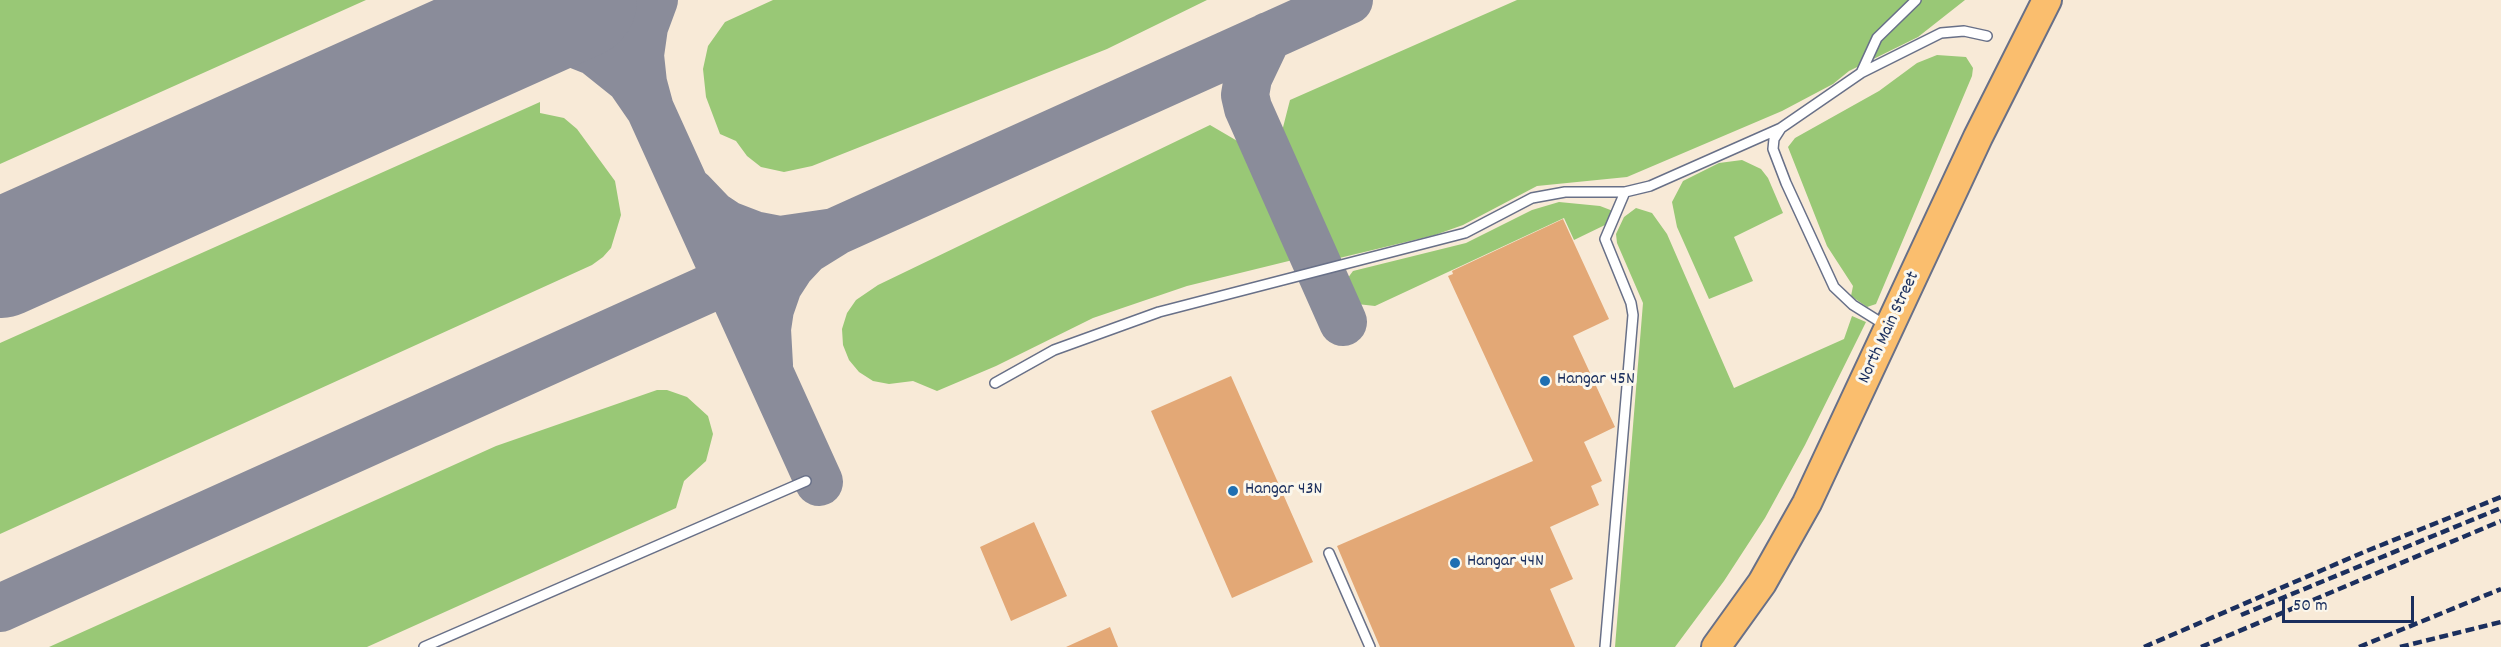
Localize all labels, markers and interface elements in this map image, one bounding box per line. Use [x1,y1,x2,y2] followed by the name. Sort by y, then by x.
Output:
[1855,269,1925,387] street label: North Main Street
[1557,370,1635,392] place label: Hangar 45N
[1538,374,1552,388] marker: Hangar 45N
[1245,480,1322,502] place label: Hangar 43N
[1226,484,1240,498] marker: Hangar 43N
[1467,552,1544,574] place label: Hangar 44N
[1448,556,1462,570] marker: Hangar 44N
[2285,584,2417,622] scale bar
[2293,594,2328,619] text: 50 m

